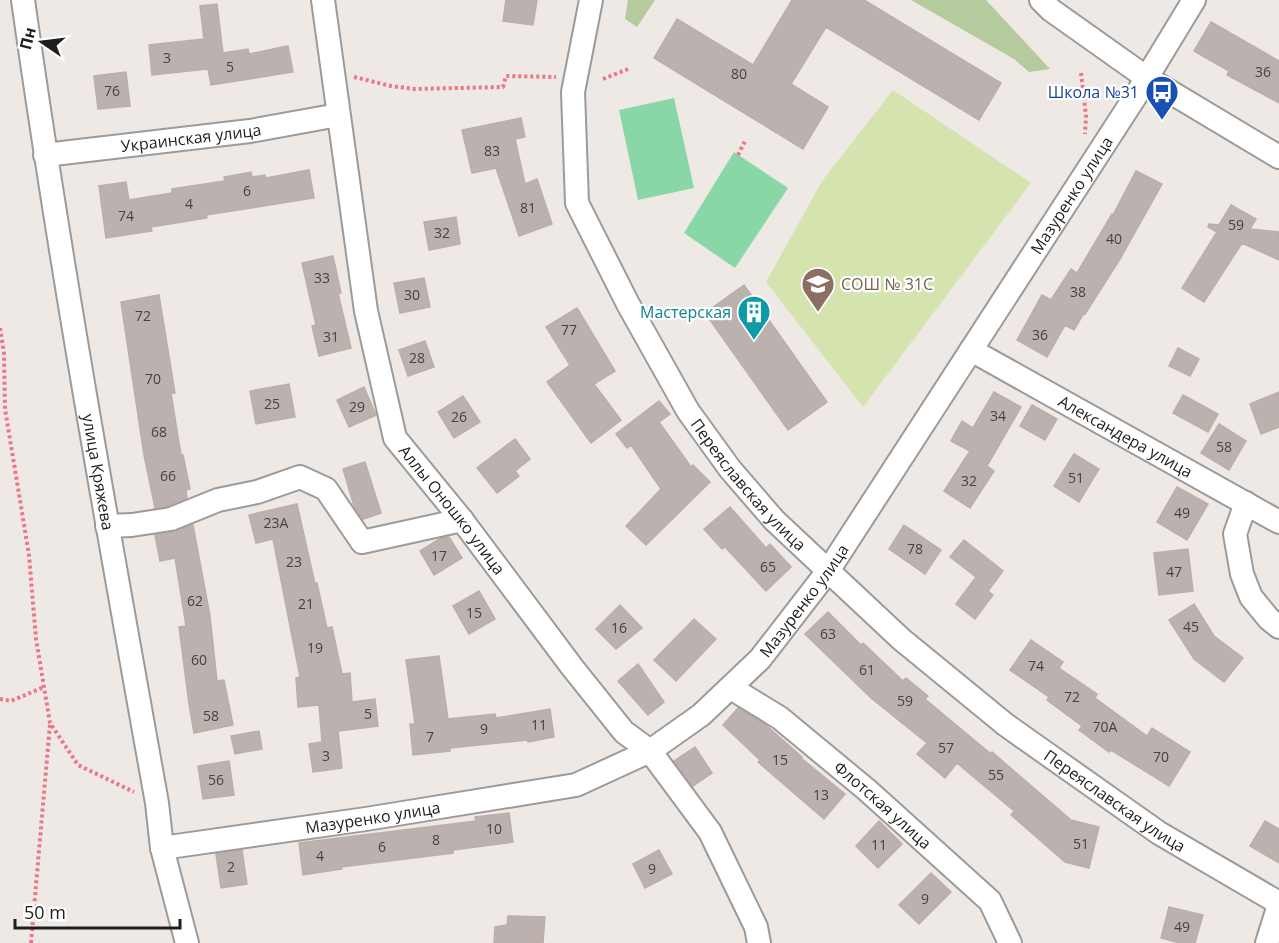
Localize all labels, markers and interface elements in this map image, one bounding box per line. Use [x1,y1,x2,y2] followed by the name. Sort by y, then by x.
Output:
[12,12,72,72] north arrow
[14,25,41,52] text: Пн
[163,48,171,67] house number: 3
[226,57,234,76] house number: 5
[1255,62,1271,81] house number: 36
[731,64,747,83] house number: 80
[1144,74,1180,121] bus stop icon: Школа №31
[104,81,120,100] house number: 76
[1048,81,1139,103] place label: Школа №31
[120,118,263,157] street label: Украинская улица
[1025,132,1118,258] street label: Мазуренко улица
[484,141,500,160] house number: 83
[243,181,251,200] house number: 6
[185,194,193,213] house number: 4
[520,198,536,217] house number: 81
[118,206,134,225] house number: 74
[1228,215,1244,234] house number: 59
[434,223,450,242] house number: 32
[1106,229,1122,248] house number: 40
[800,266,836,313] school or university icon: СОШ № 31С
[314,268,330,287] house number: 33
[841,273,933,295] place label: СОШ № 31С
[1070,282,1086,301] house number: 38
[404,285,420,304] house number: 30
[736,294,772,341] building icon: Мастерская
[640,301,731,323] place label: Мастерская
[135,306,151,325] house number: 72
[561,320,577,339] house number: 77
[1032,325,1048,344] house number: 36
[323,327,339,346] house number: 31
[409,348,425,367] house number: 28
[145,369,161,388] house number: 70
[1054,390,1197,483] street label: Александера улица
[264,394,280,413] house number: 25
[349,397,365,416] house number: 29
[990,406,1006,425] house number: 34
[451,407,467,426] house number: 26
[77,412,119,532] street label: улица Кряжева
[686,414,811,555] street label: Переяславская улица
[151,422,167,441] house number: 68
[1216,437,1232,456] house number: 58
[394,440,510,579] street label: Аллы Оношко улица
[160,466,176,485] house number: 66
[1068,468,1084,487] house number: 51
[961,471,977,490] house number: 32
[1174,503,1190,522] house number: 49
[264,513,289,532] house number: 23А
[907,539,923,558] house number: 78
[754,540,853,662] street label: Мазуренко улица
[431,546,447,565] house number: 17
[286,552,302,571] house number: 23
[760,557,776,576] house number: 65
[1166,562,1182,581] house number: 47
[187,591,203,610] house number: 62
[298,594,314,613] house number: 21
[466,603,482,622] house number: 15
[1183,617,1199,636] house number: 45
[611,618,627,637] house number: 16
[820,624,836,643] house number: 63
[307,638,323,657] house number: 19
[191,650,207,669] house number: 60
[1028,656,1044,675] house number: 74
[859,660,875,679] house number: 61
[1064,687,1080,706] house number: 72
[897,691,913,710] house number: 59
[364,704,372,723] house number: 5
[203,706,219,725] house number: 58
[531,715,547,734] house number: 11
[1093,717,1118,736] house number: 70А
[480,719,488,738] house number: 9
[426,727,434,746] house number: 7
[938,738,954,757] house number: 57
[1040,744,1190,857] street label: Переяславская улица
[322,746,330,765] house number: 3
[1153,747,1169,766] house number: 70
[772,750,788,769] house number: 15
[829,756,936,854] street label: Флотская улица
[988,765,1004,784] house number: 55
[208,770,224,789] house number: 56
[813,785,829,804] house number: 13
[304,796,442,838] street label: Мазуренко улица
[486,819,502,838] house number: 10
[432,830,440,849] house number: 8
[1073,834,1089,853] house number: 51
[871,835,887,854] house number: 11
[378,837,386,856] house number: 6
[316,846,324,865] house number: 4
[227,857,235,876] house number: 2
[648,859,656,878] house number: 9
[921,889,929,908] house number: 9
[15,892,180,930] scale bar
[24,900,66,924] text: 50 m
[1174,917,1190,936] house number: 49

